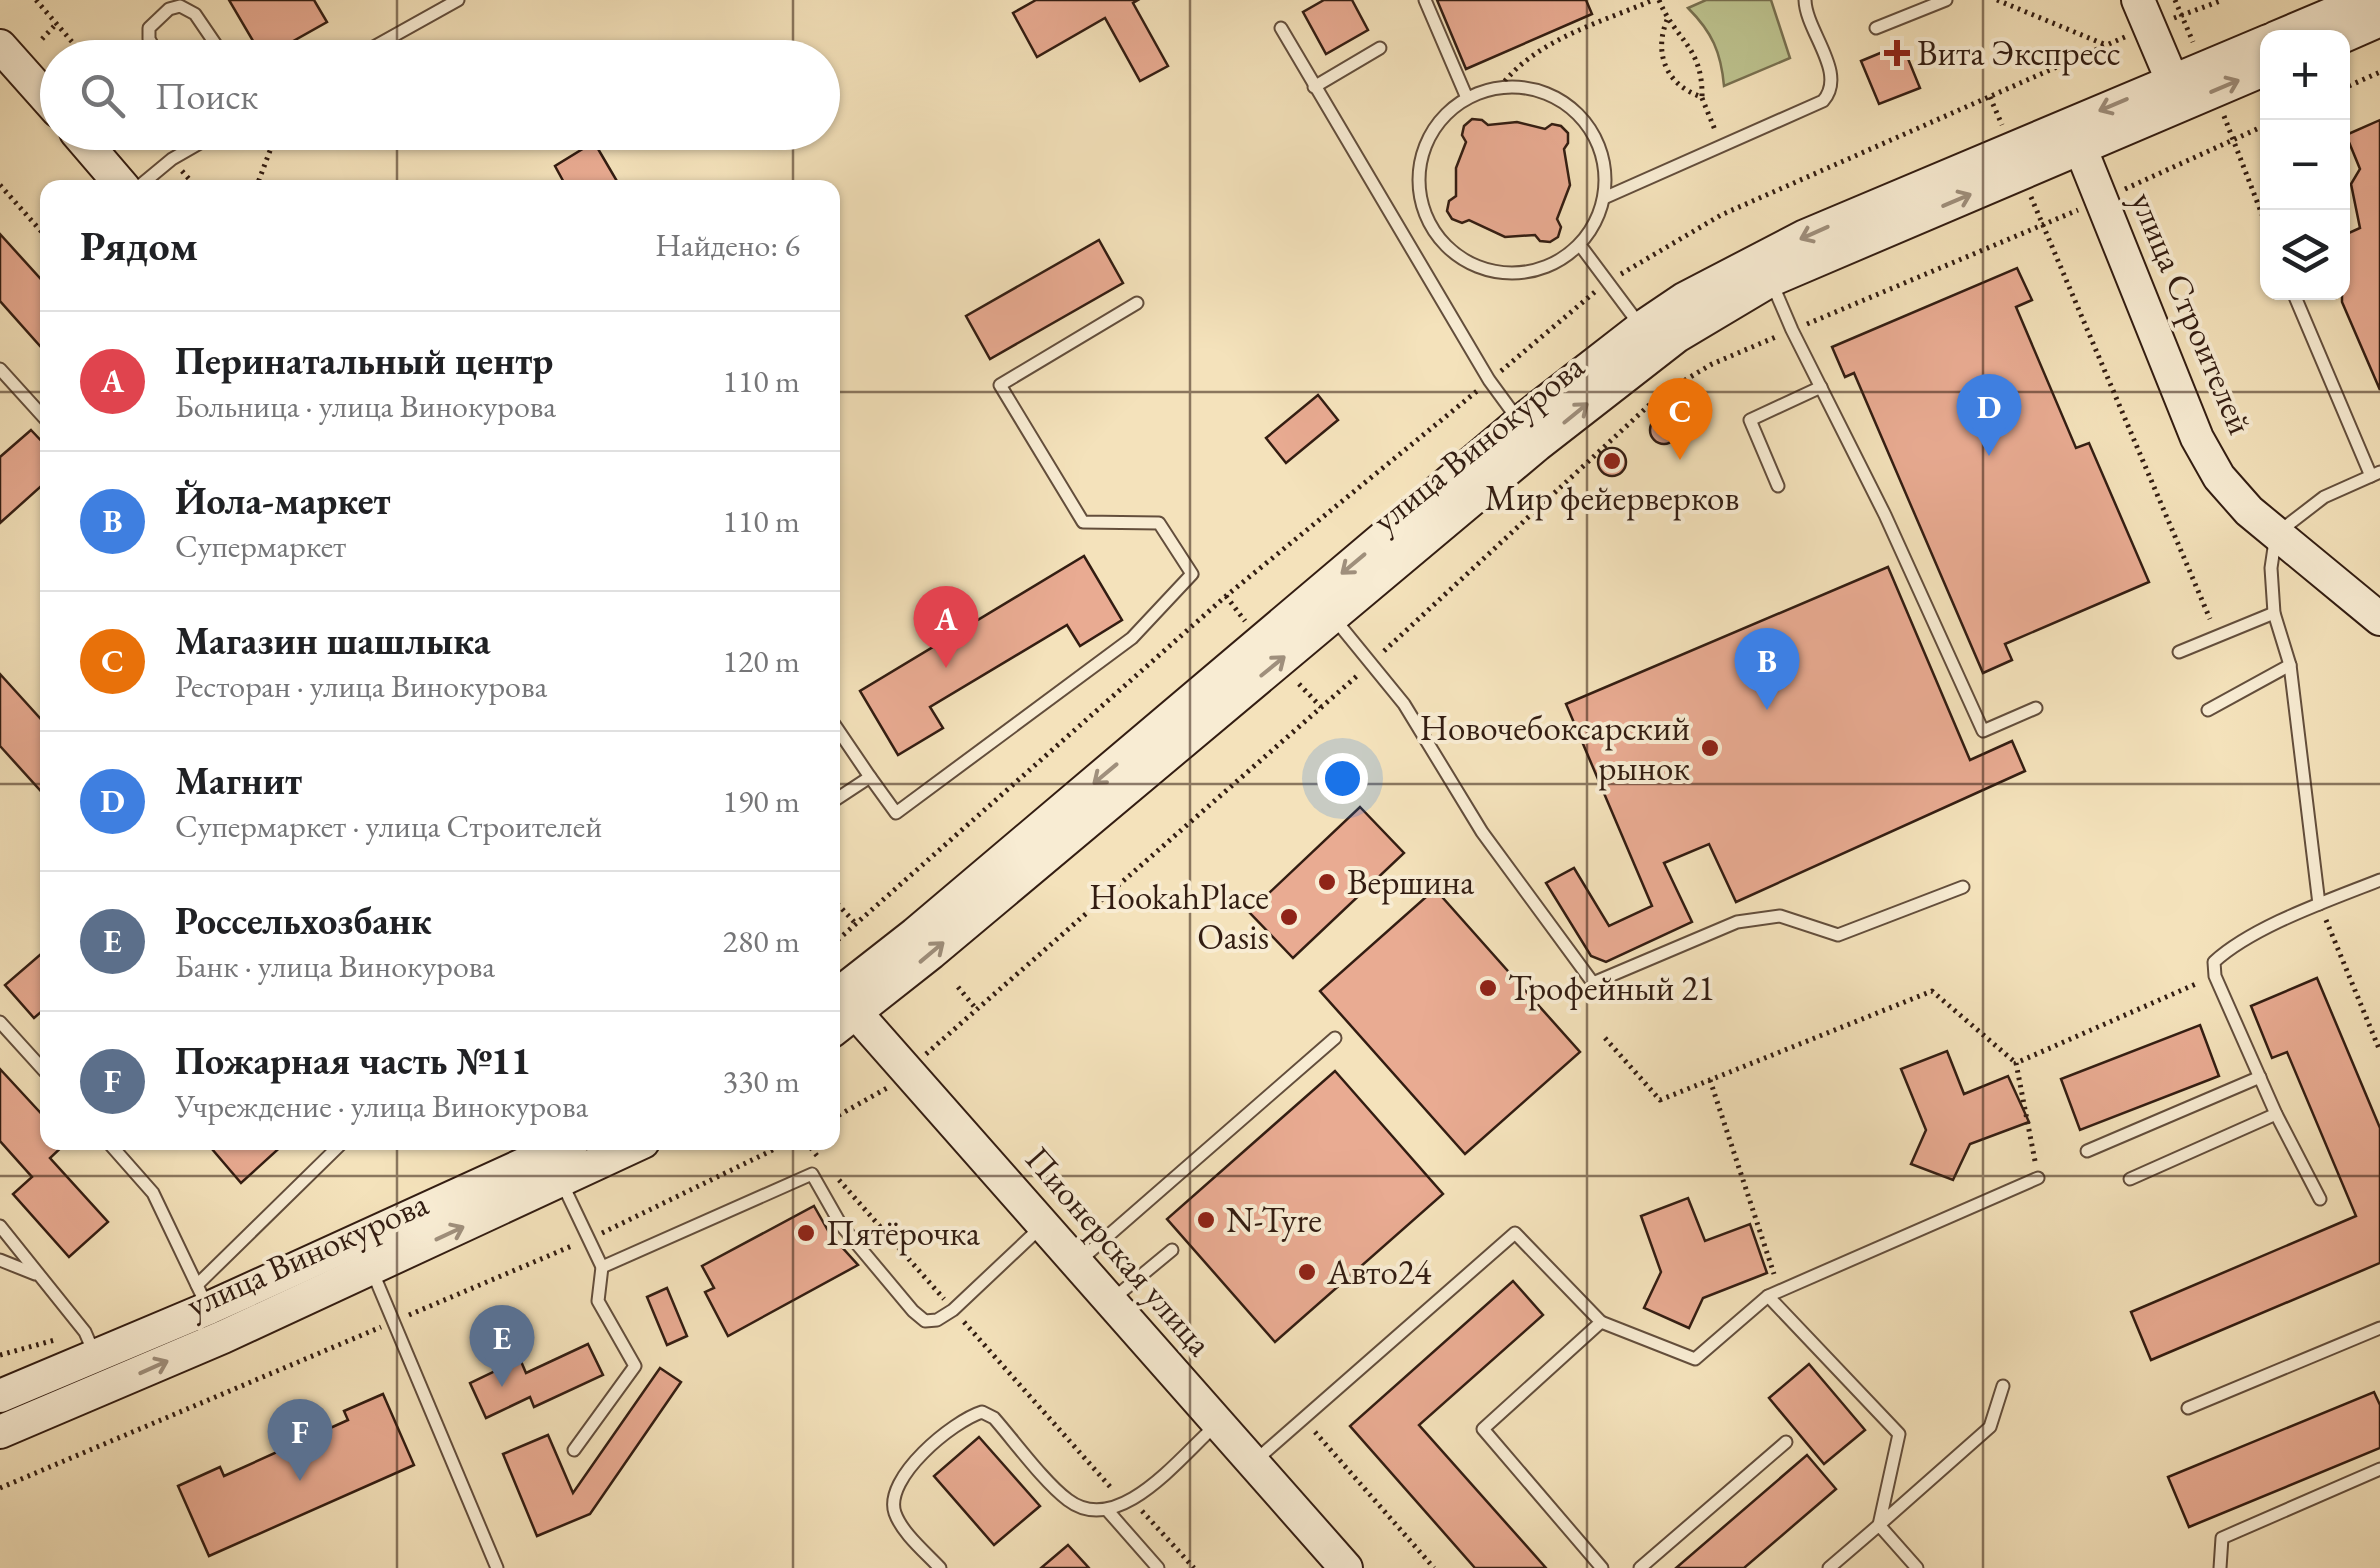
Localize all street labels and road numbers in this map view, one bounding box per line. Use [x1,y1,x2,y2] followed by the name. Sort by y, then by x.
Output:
[2120,185,2264,441] street label: улица Строителей
[1363,343,1593,543] street label: улица Винокурова
[1015,1137,1223,1365] street label: Пионерская улица
[179,1180,435,1328] street label: улица Винокурова

